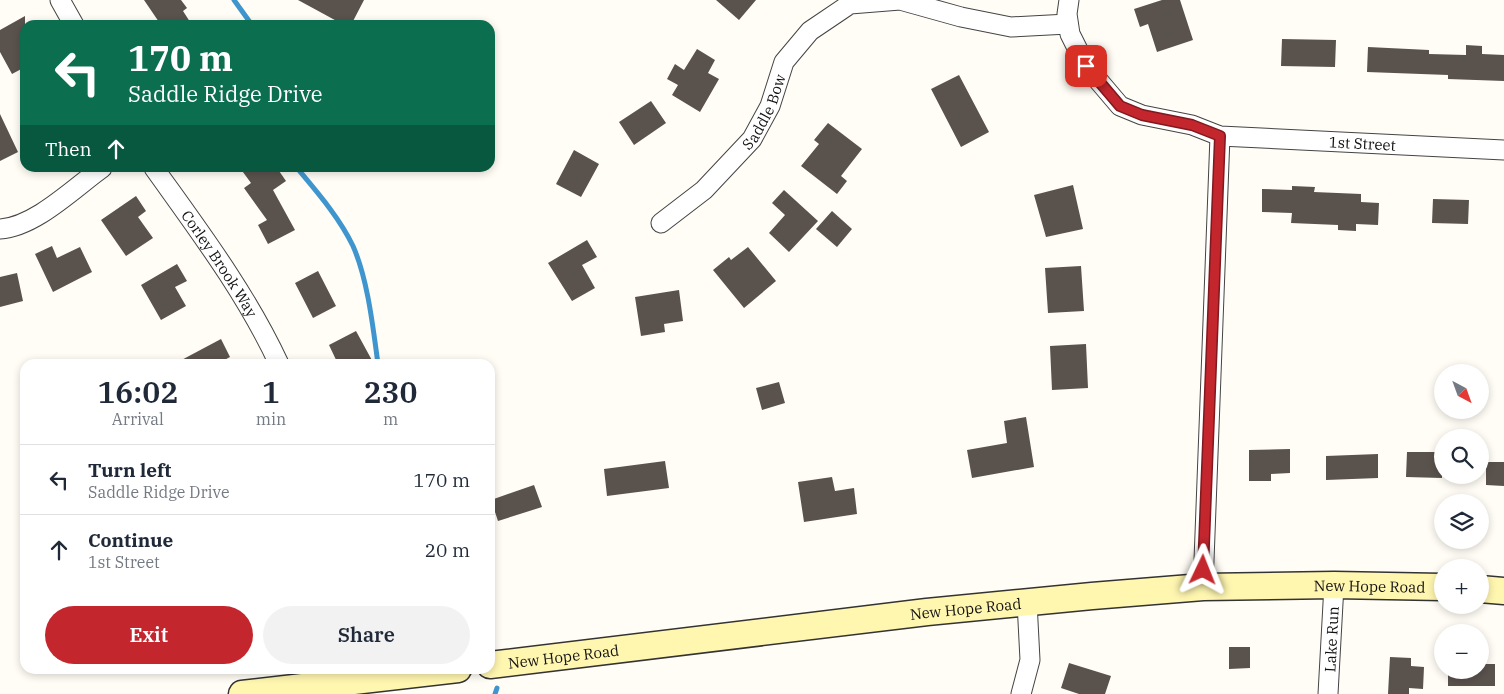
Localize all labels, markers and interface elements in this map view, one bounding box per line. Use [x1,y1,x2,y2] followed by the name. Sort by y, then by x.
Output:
[128,35,233,81] text: 170 m
[45,40,110,105] icon: left
[1065,45,1107,87] pin
[1072,52,1100,80] icon: arrive
[738,71,789,153] street label: Saddle Bow
[128,79,323,108] text: Saddle Ridge Drive
[1328,132,1396,154] street label: 1st Street
[102,135,130,163] icon: ahead
[45,137,92,161] text: Then
[178,206,262,320] street label: Corley Brook Way
[1434,364,1489,419] north arrow
[1434,364,1489,679] map controls
[97,372,178,411] text: 16:02
[262,372,280,411] text: 1
[364,372,418,411] text: 230
[112,409,164,429] text: Arrival
[256,409,286,429] text: min
[383,409,398,429] text: m
[1434,429,1489,484] button: search
[88,458,171,482] text: Turn left
[45,466,73,494] icon: left
[413,468,470,492] text: 170 m
[88,482,230,502] text: Saddle Ridge Drive
[1434,494,1489,549] button: layers
[88,528,173,552] text: Continue
[45,536,73,564] icon: ahead
[425,538,470,562] text: 20 m
[1176,543,1228,595] position arrow
[88,552,160,572] text: 1st Street
[1434,559,1489,614] button: +
[1314,575,1426,596] street label: New Hope Road
[909,593,1022,623] street label: New Hope Road
[1320,605,1342,673] street label: Lake Run
[45,606,253,664] button: Exit
[263,606,470,664] button: Share
[1434,624,1489,679] button: −
[507,640,620,672] street label: New Hope Road

